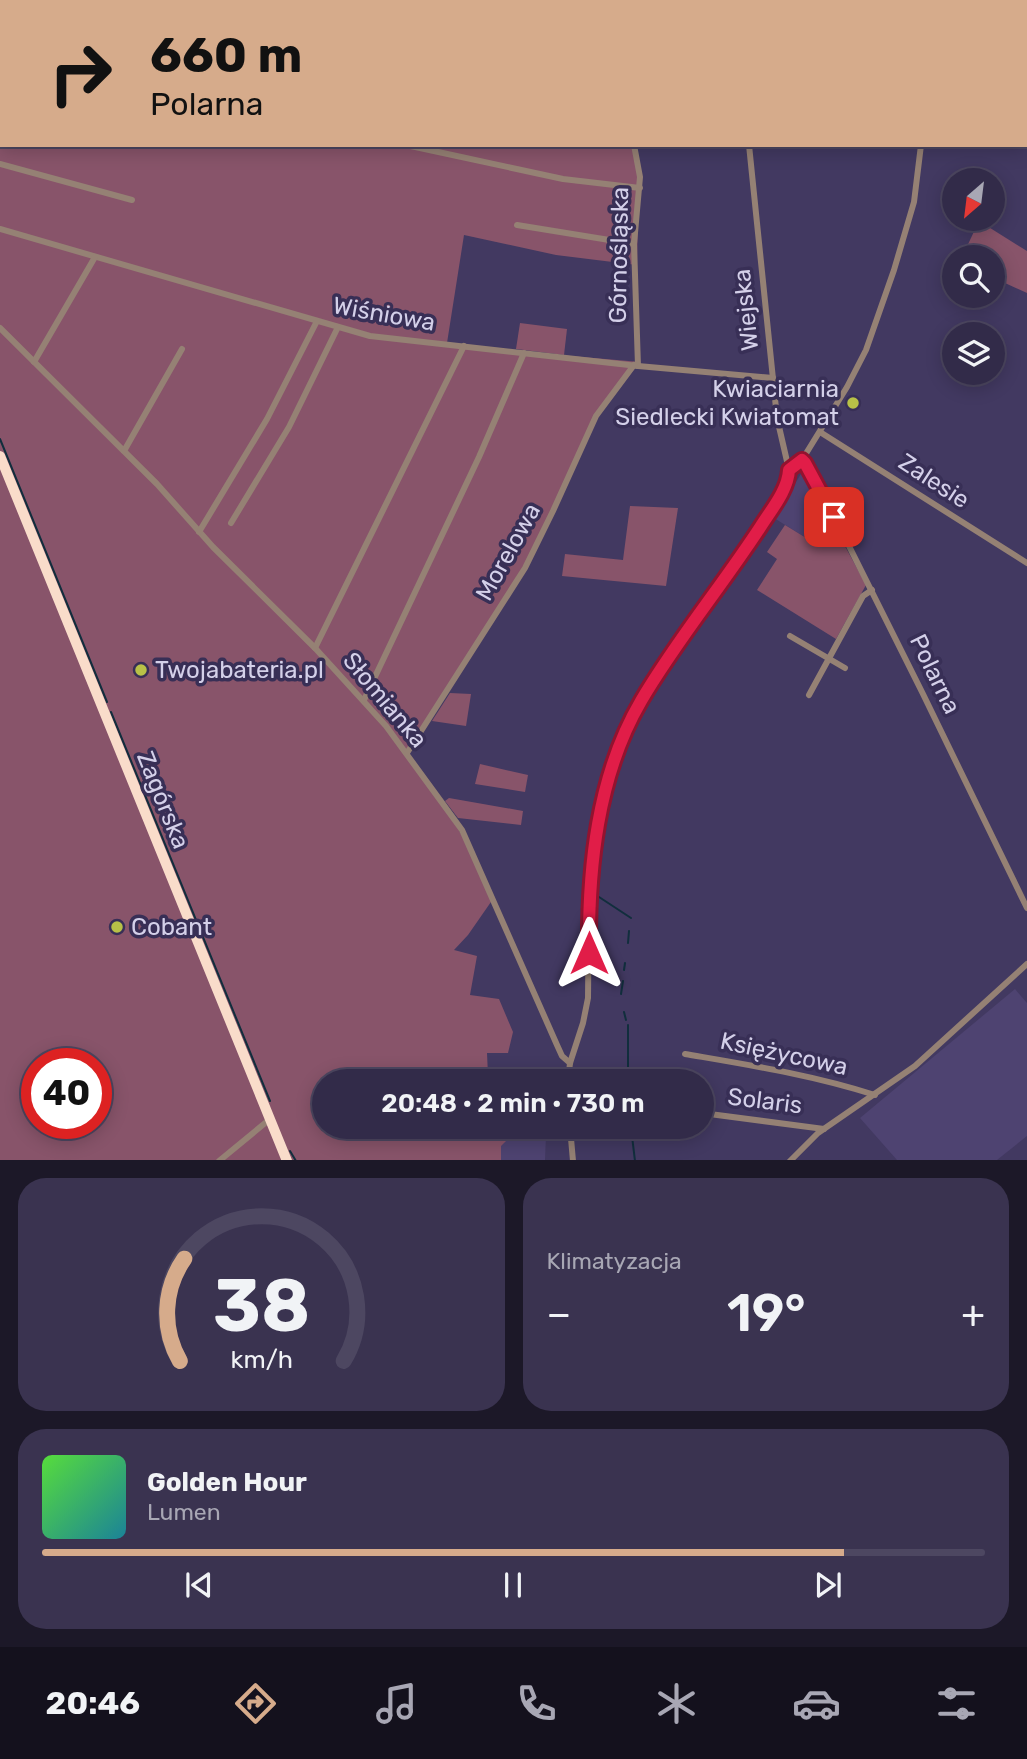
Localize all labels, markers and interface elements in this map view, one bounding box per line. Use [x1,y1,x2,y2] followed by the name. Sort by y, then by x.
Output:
[150,26,302,84] text: 660 m
[35,28,126,119] icon: right
[150,85,263,123] text: Polarna
[942,168,1004,231] north arrow
[942,168,1005,385] map controls
[604,187,634,323] street label: Górnośląska
[942,245,1005,308] button: search
[728,268,764,352] street label: Wiejska
[331,291,437,337] street label: Wiśniowa
[942,322,1005,385] button: layers
[615,375,839,431] place label: Kwiaciarnia Siedlecki Kwiatomat
[845,395,861,411] marker: Kwiaciarnia Siedlecki Kwiatomat
[893,448,975,514] street label: Zalesie
[804,487,864,547] pin
[815,498,853,536] icon: arrive
[470,499,546,605] street label: Morelowa
[904,630,966,718] street label: Polarna
[337,647,433,753] street label: Słomianka
[155,656,324,684] place label: Twojabateria.pl
[133,662,149,678] marker: Twojabateria.pl
[131,747,195,853] street label: Zagórska
[131,913,212,941] place label: Cobant
[552,916,626,990] position arrow
[109,919,125,935] marker: Cobant
[718,1027,850,1081] street label: Księżycowa
[21,1048,112,1139] speed limit sign: 40
[726,1083,804,1119] street label: Solaris
[381,1088,645,1119] text: 20:48 · 2 min · 730 m
[547,1247,682,1275] text: Klimatyzacja
[213,1263,310,1349] text: 38
[727,1282,806,1344] text: 19°
[547,1291,571,1337] text: −
[961,1291,985,1337] text: +
[230,1344,292,1373] text: km/h
[147,1467,307,1498] text: Golden Hour
[147,1498,221,1526] text: Lumen
[180,1566,218,1604] icon: previous
[494,1566,532,1604] icon: pause
[809,1566,847,1604] icon: next
[231,1679,280,1728] icon: directions
[372,1679,421,1728] icon: music
[512,1679,561,1728] icon: phone
[652,1679,701,1728] icon: climate
[792,1679,841,1728] icon: car
[932,1679,981,1728] icon: filters
[46,1684,140,1722] text: 20:46

